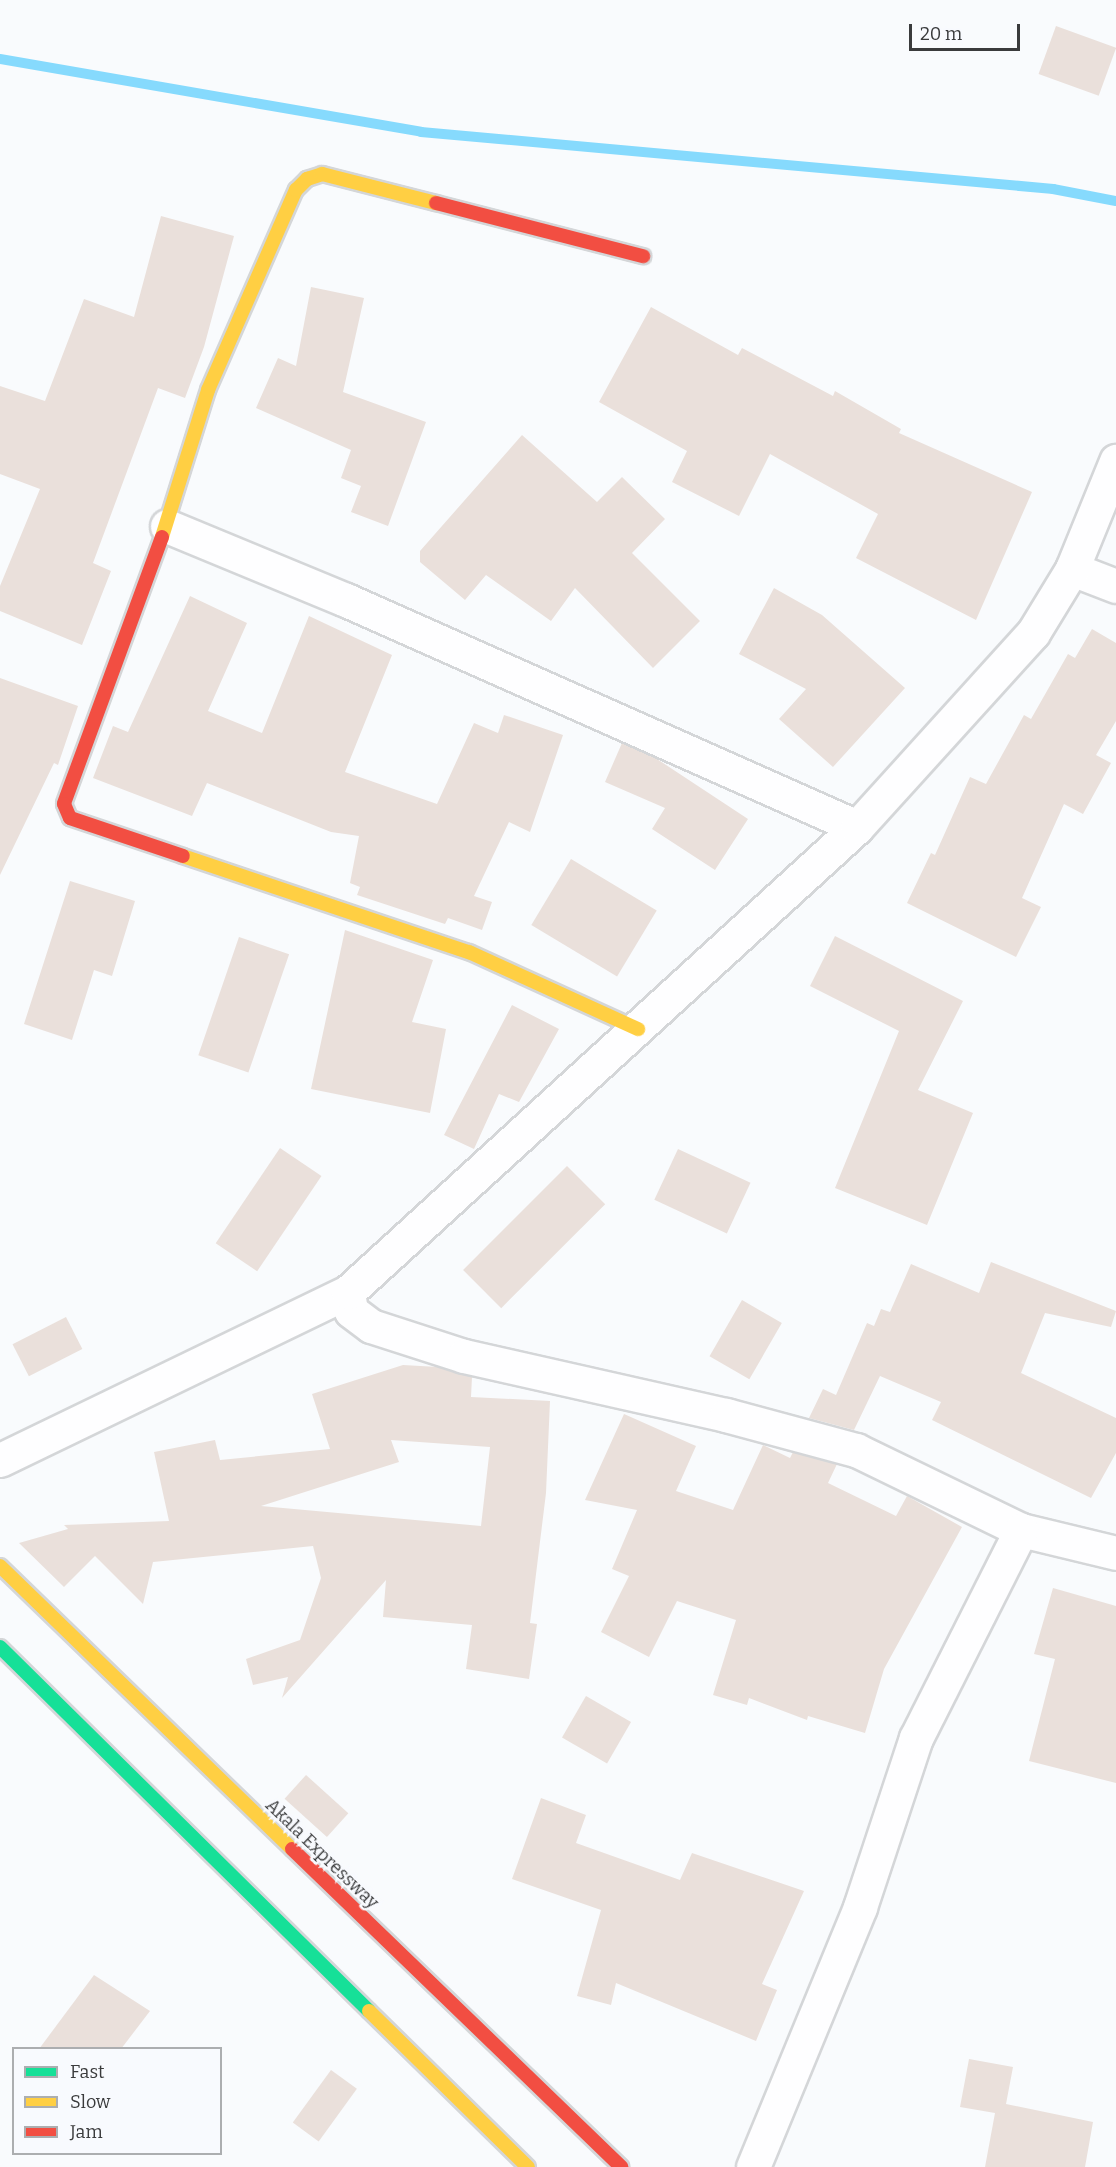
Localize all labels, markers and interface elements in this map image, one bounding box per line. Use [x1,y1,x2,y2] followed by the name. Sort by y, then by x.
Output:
[912,12,1023,50] scale bar
[920,23,962,45] text: 20 m
[261,1795,383,1913] street label: Akala Expressway
[12,2047,222,2155] legend
[70,2061,105,2083] text: Fast
[70,2091,110,2113] text: Slow
[70,2121,103,2143] text: Jam

